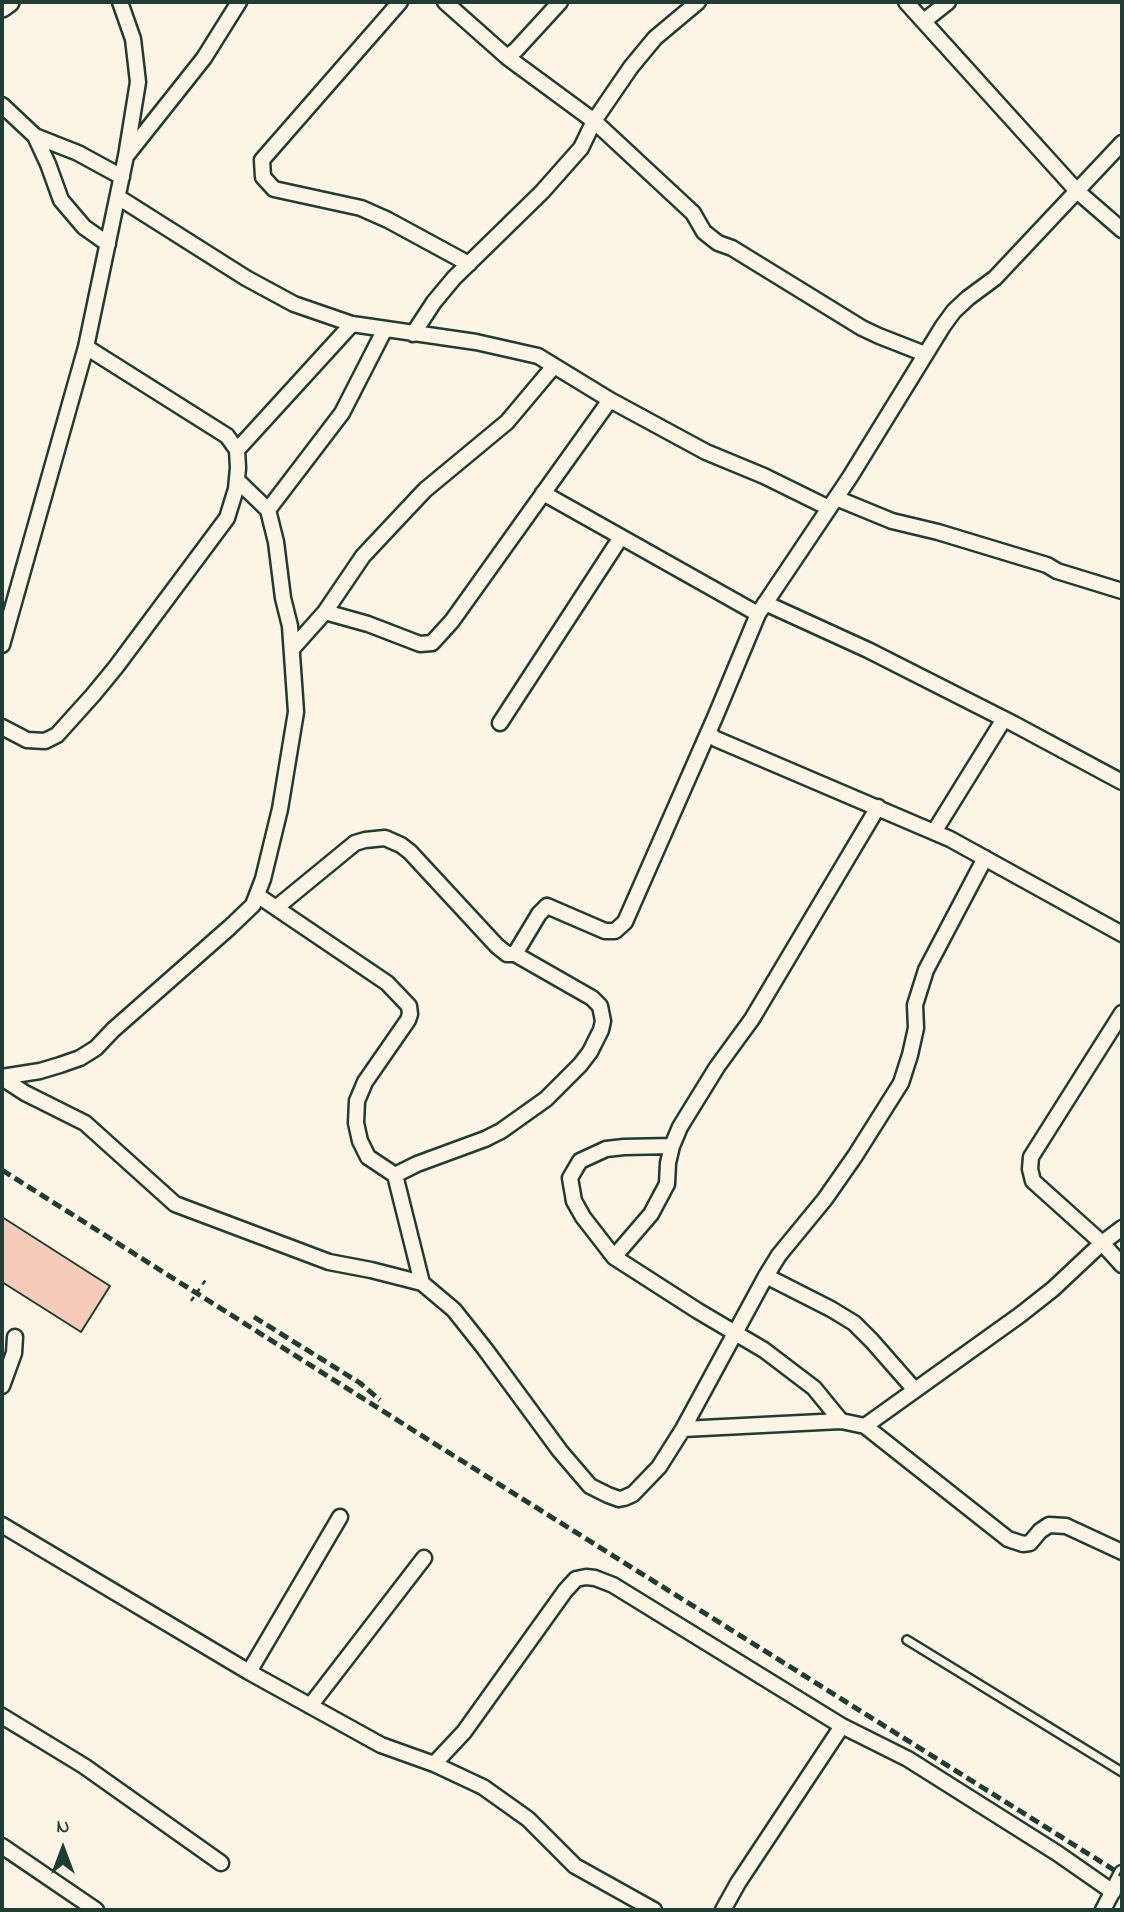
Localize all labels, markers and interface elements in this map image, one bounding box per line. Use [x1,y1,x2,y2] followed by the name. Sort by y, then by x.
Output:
[28,1814,98,1884] north arrow
[57,1814,69,1841] text: N

